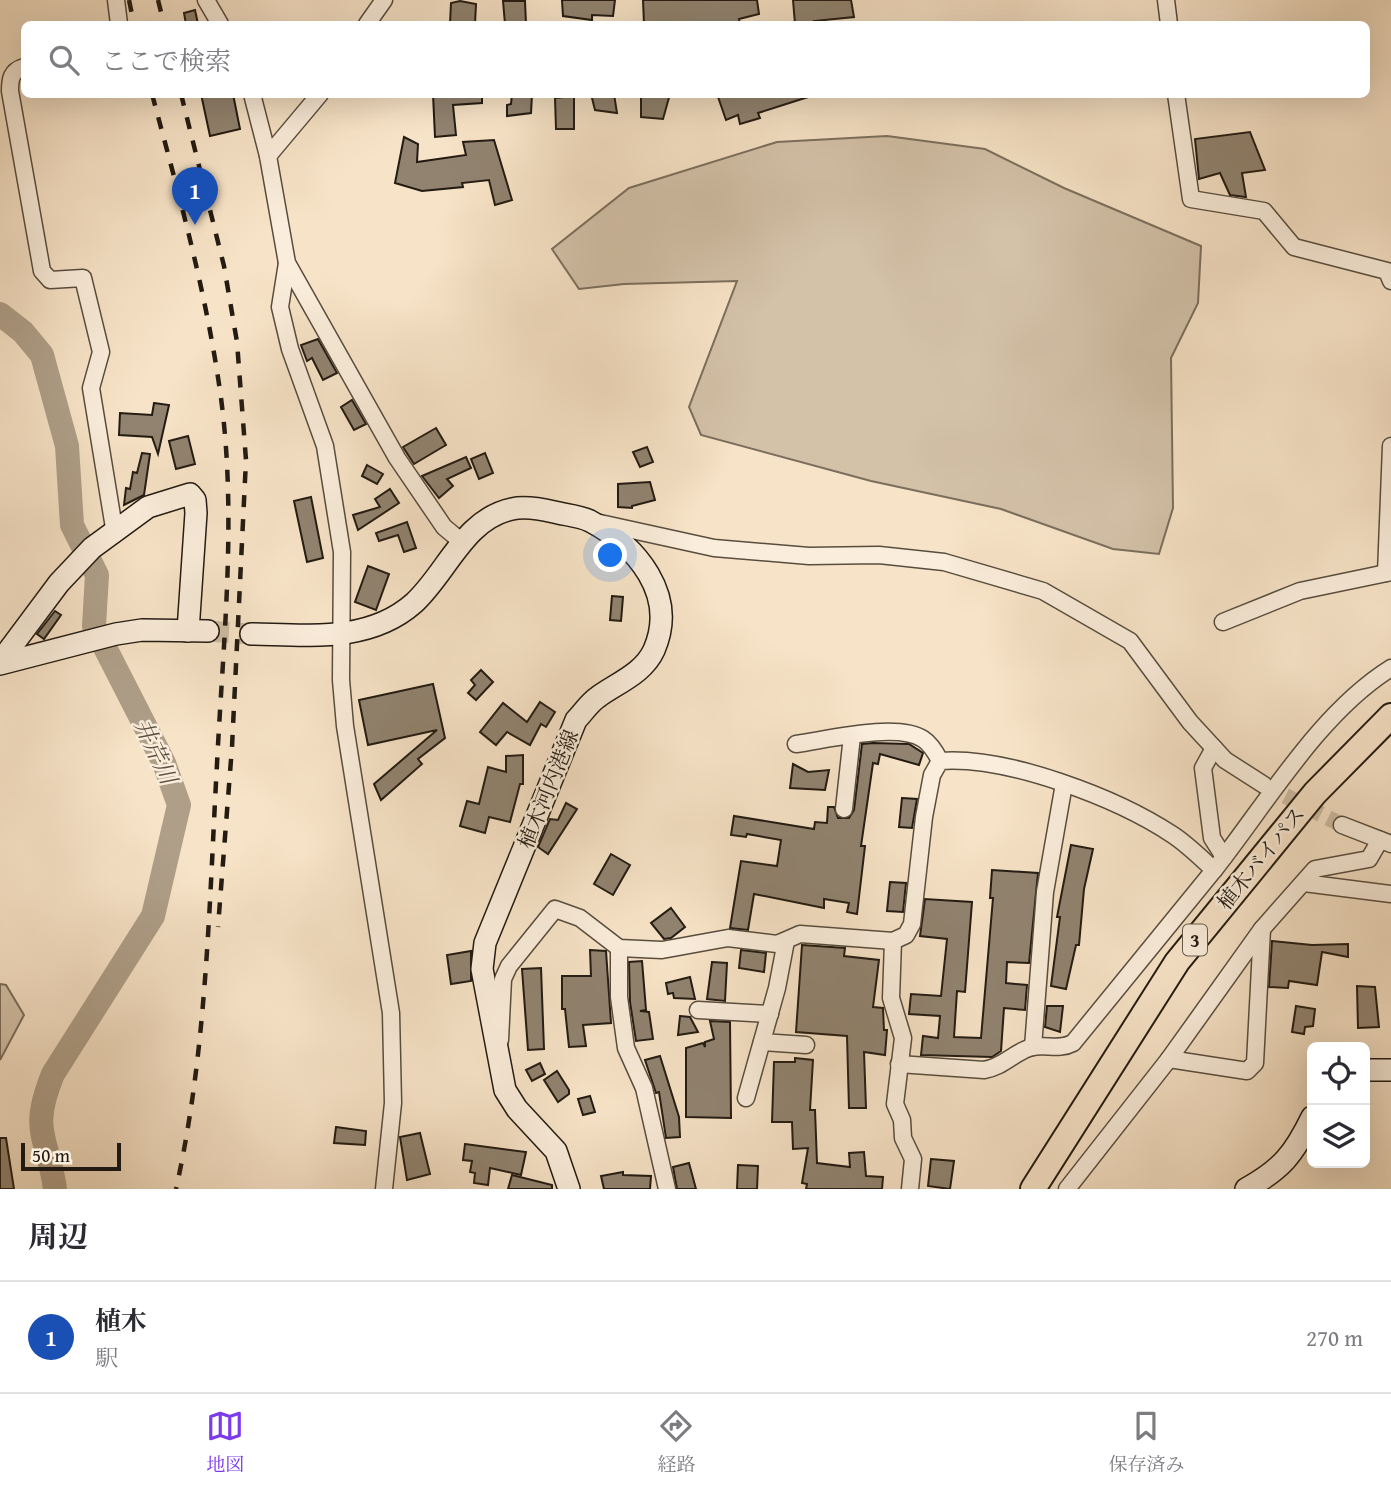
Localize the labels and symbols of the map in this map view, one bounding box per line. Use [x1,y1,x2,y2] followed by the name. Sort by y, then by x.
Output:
[172,167,218,225] pin: 1
[593,538,627,572] your location
[126,713,187,792] water label: 井芹川
[510,725,586,853] street label: 植木河内港線
[1209,799,1313,917] street label: 植木バイパス
[1183,924,1207,956] road number: 3
[21,1140,121,1172] scale bar

